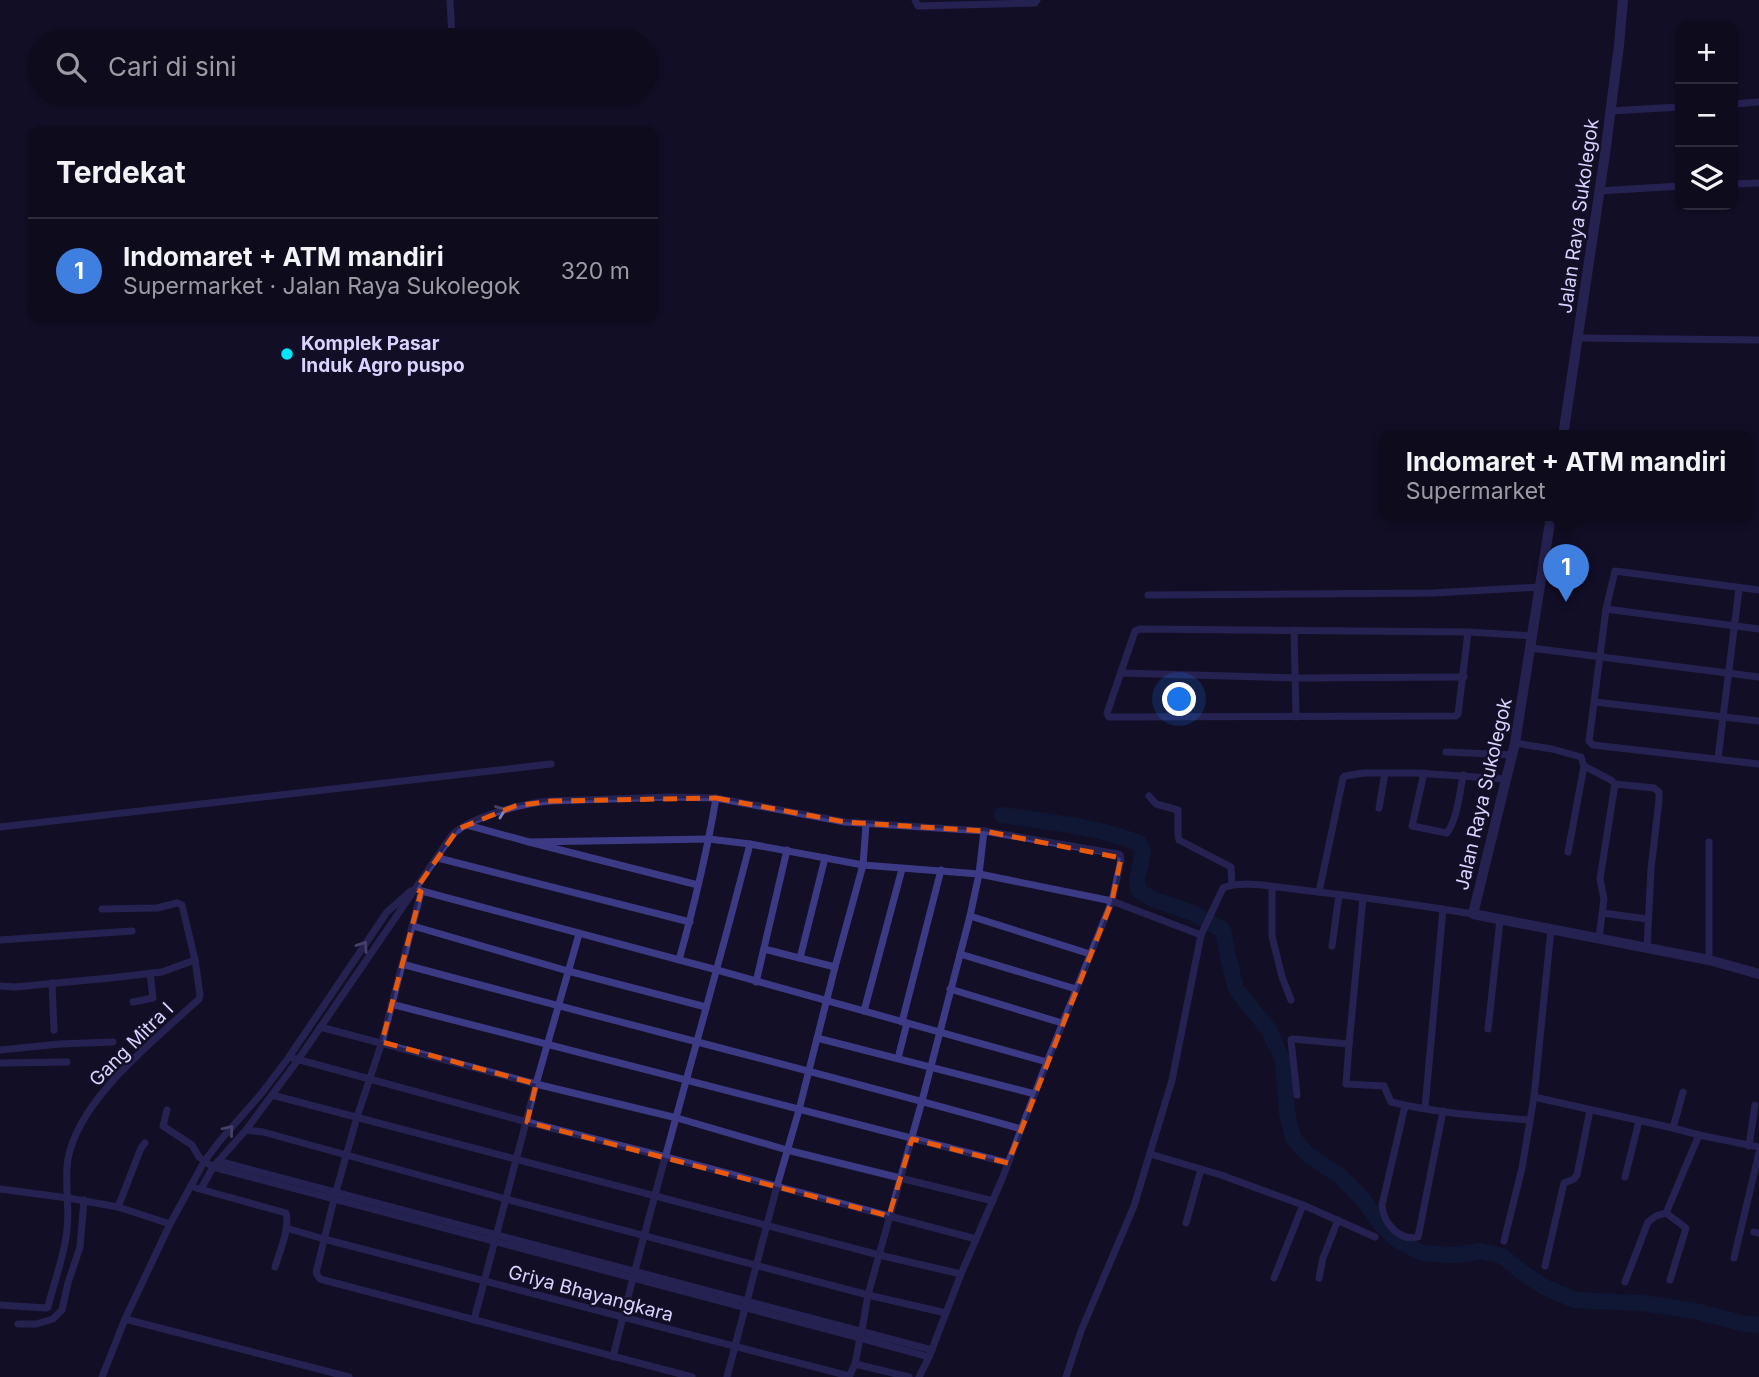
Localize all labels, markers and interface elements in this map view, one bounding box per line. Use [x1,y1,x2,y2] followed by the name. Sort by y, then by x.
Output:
[1675,21,1738,210] map controls
[1675,21,1738,84] button: +
[28,28,658,105] search box
[52,48,90,86] icon: search
[108,51,237,82] text: Cari di sini
[1675,84,1738,147] button: −
[1553,117,1604,315] street label: Jalan Raya Sukolegok
[1675,147,1738,210] button: layers
[56,154,186,190] text: Terdekat
[123,241,444,272] text: Indomaret + ATM mandiri
[74,257,84,285] text: 1
[561,257,630,285] text: 320 m
[123,272,520,300] text: Supermarket · Jalan Raya Sukolegok
[301,332,465,377] place label: Komplek Pasar Induk Agro puspo
[279,346,295,362] marker: Komplek Pasar Induk Agro puspo
[1379,430,1753,521] popup
[1406,446,1726,477] text: Indomaret + ATM mandiri
[1406,477,1546,505] text: Supermarket
[1543,544,1589,602] pin: 1
[1162,682,1196,716] your location
[1450,695,1517,892] street label: Jalan Raya Sukolegok
[495,806,507,820] one-way arrow
[355,941,367,954] one-way arrow
[85,998,178,1091] street label: Gang Mitra I
[221,1125,233,1138] one-way arrow
[506,1260,676,1327] street label: Griya Bhayangkara

